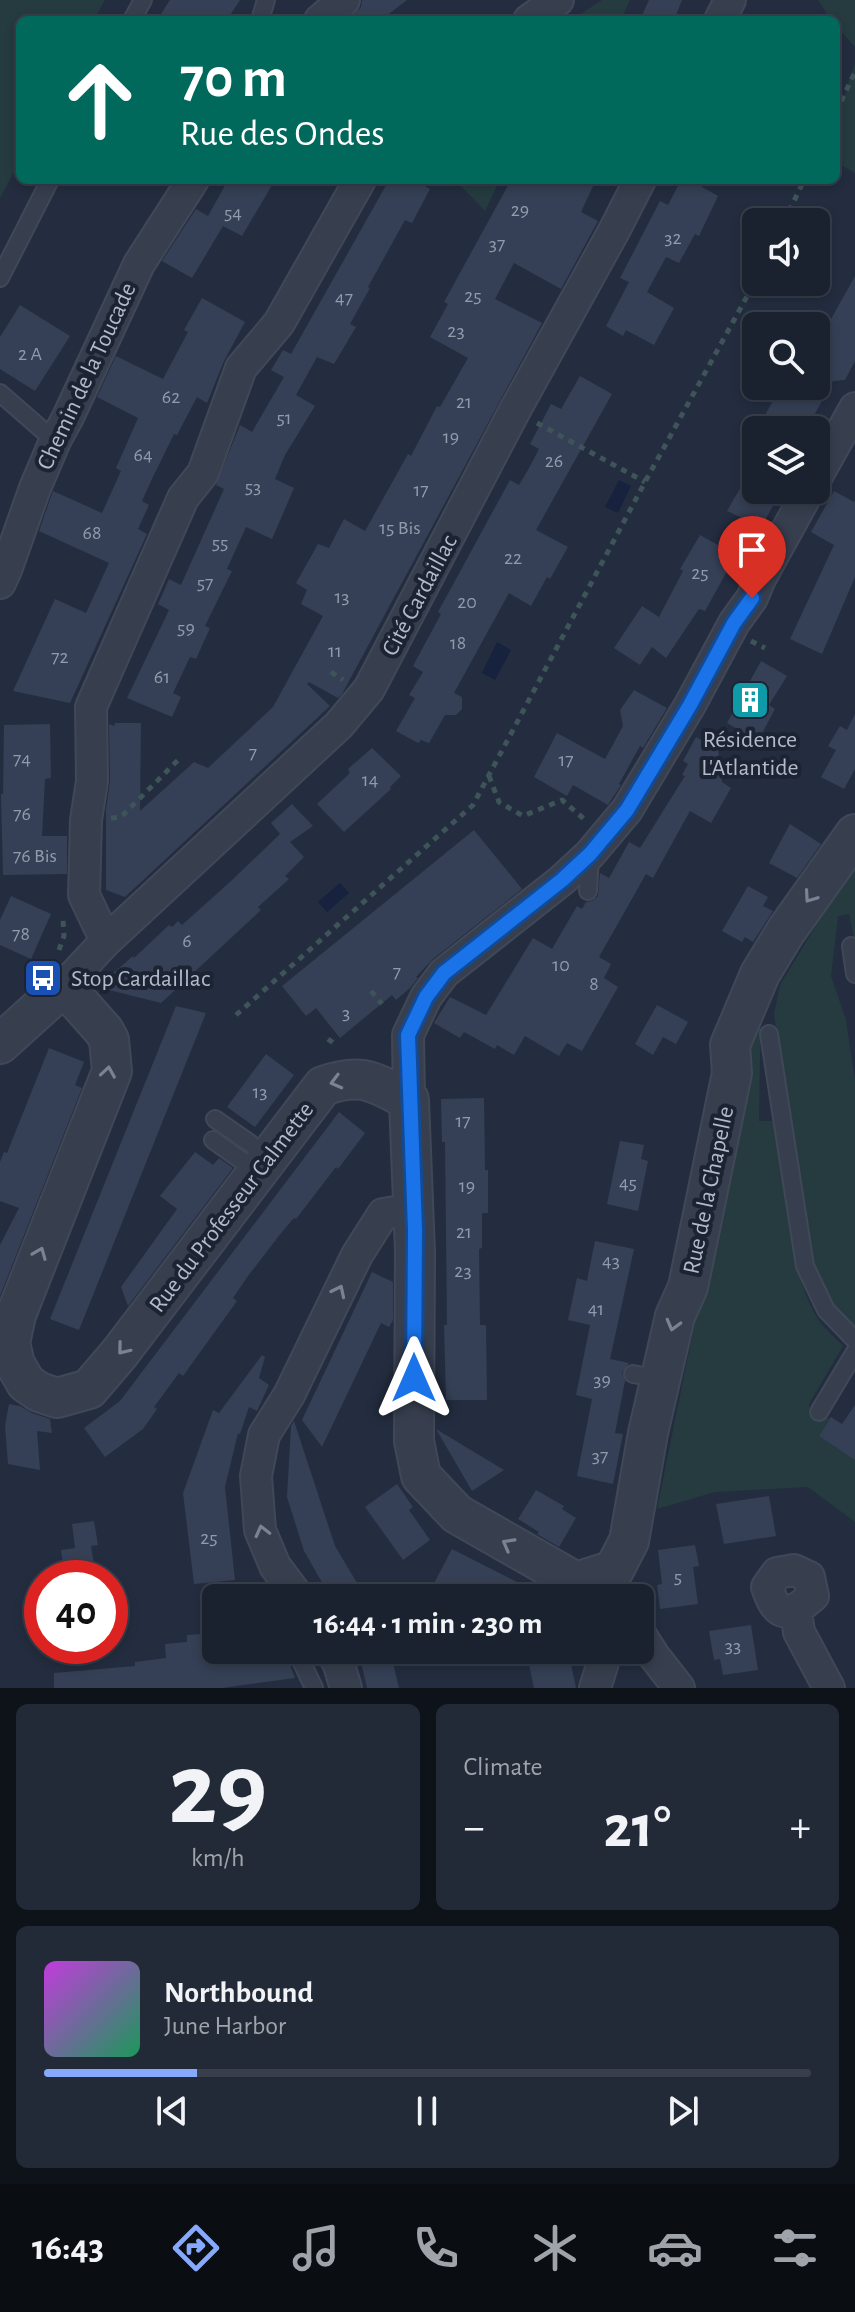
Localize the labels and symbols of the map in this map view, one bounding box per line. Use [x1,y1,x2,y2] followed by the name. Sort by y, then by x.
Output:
[511,200,529,220] house number: 29
[224,203,242,223] house number: 54
[664,228,682,248] house number: 32
[489,234,505,254] house number: 37
[33,279,141,474] street label: Chemin de la Toucade
[464,286,482,306] house number: 25
[335,288,353,308] house number: 47
[447,321,465,341] house number: 23
[18,344,42,364] house number: 2 A
[162,387,180,407] house number: 62
[456,392,472,412] house number: 21
[276,408,292,428] house number: 51
[443,427,459,447] house number: 19
[133,445,153,465] house number: 64
[545,451,563,471] house number: 26
[245,477,261,497] house number: 53
[413,480,429,500] house number: 17
[718,516,786,598] pin
[379,518,421,538] house number: 15 Bis
[83,523,101,543] house number: 68
[378,531,462,660] street label: Cité Cardaillac
[212,533,228,553] house number: 55
[504,548,522,568] house number: 22
[691,563,709,583] house number: 25
[197,573,213,593] house number: 57
[334,587,350,607] house number: 13
[457,592,477,612] house number: 20
[177,618,195,638] house number: 59
[450,633,466,653] house number: 18
[328,641,342,661] house number: 11
[51,647,69,667] house number: 72
[154,667,170,687] house number: 61
[729,679,771,721] building icon: Résidence L'Atlantide
[701,728,799,780] place label: Résidence L'Atlantide
[249,743,257,763] house number: 7
[13,749,31,769] house number: 74
[558,750,574,770] house number: 17
[362,770,378,790] house number: 14
[13,804,31,824] house number: 76
[13,846,57,866] house number: 76 Bis
[805,889,820,903] one-way arrow
[12,924,30,944] house number: 78
[182,931,192,951] house number: 6
[552,955,570,975] house number: 10
[22,957,64,999] bus stop icon: Stop Cardaillac
[393,962,401,982] house number: 7
[71,967,210,991] place label: Stop Cardaillac
[589,974,599,994] house number: 8
[342,1003,350,1023] house number: 3
[99,1066,116,1079] one-way arrow
[330,1073,344,1090] one-way arrow
[252,1082,268,1102] house number: 13
[145,1098,318,1317] street label: Rue du Professeur Calmette
[679,1104,738,1276] street label: Rue de la Chapelle
[455,1111,471,1131] house number: 17
[619,1173,637,1193] house number: 45
[459,1176,475,1196] house number: 19
[456,1222,472,1242] house number: 21
[31,1247,47,1261] one-way arrow
[602,1251,620,1271] house number: 43
[454,1261,472,1281] house number: 23
[330,1285,346,1299] one-way arrow
[588,1299,604,1319] house number: 41
[666,1317,683,1331] one-way arrow
[372,1336,456,1420] position arrow
[118,1340,133,1354] one-way arrow
[593,1370,611,1390] house number: 39
[592,1446,608,1466] house number: 37
[255,1524,272,1538] one-way arrow
[200,1528,218,1548] house number: 25
[502,1538,517,1554] one-way arrow
[24,1560,128,1664] speed limit sign: 40
[674,1567,682,1587] house number: 5
[725,1636,741,1656] house number: 33

